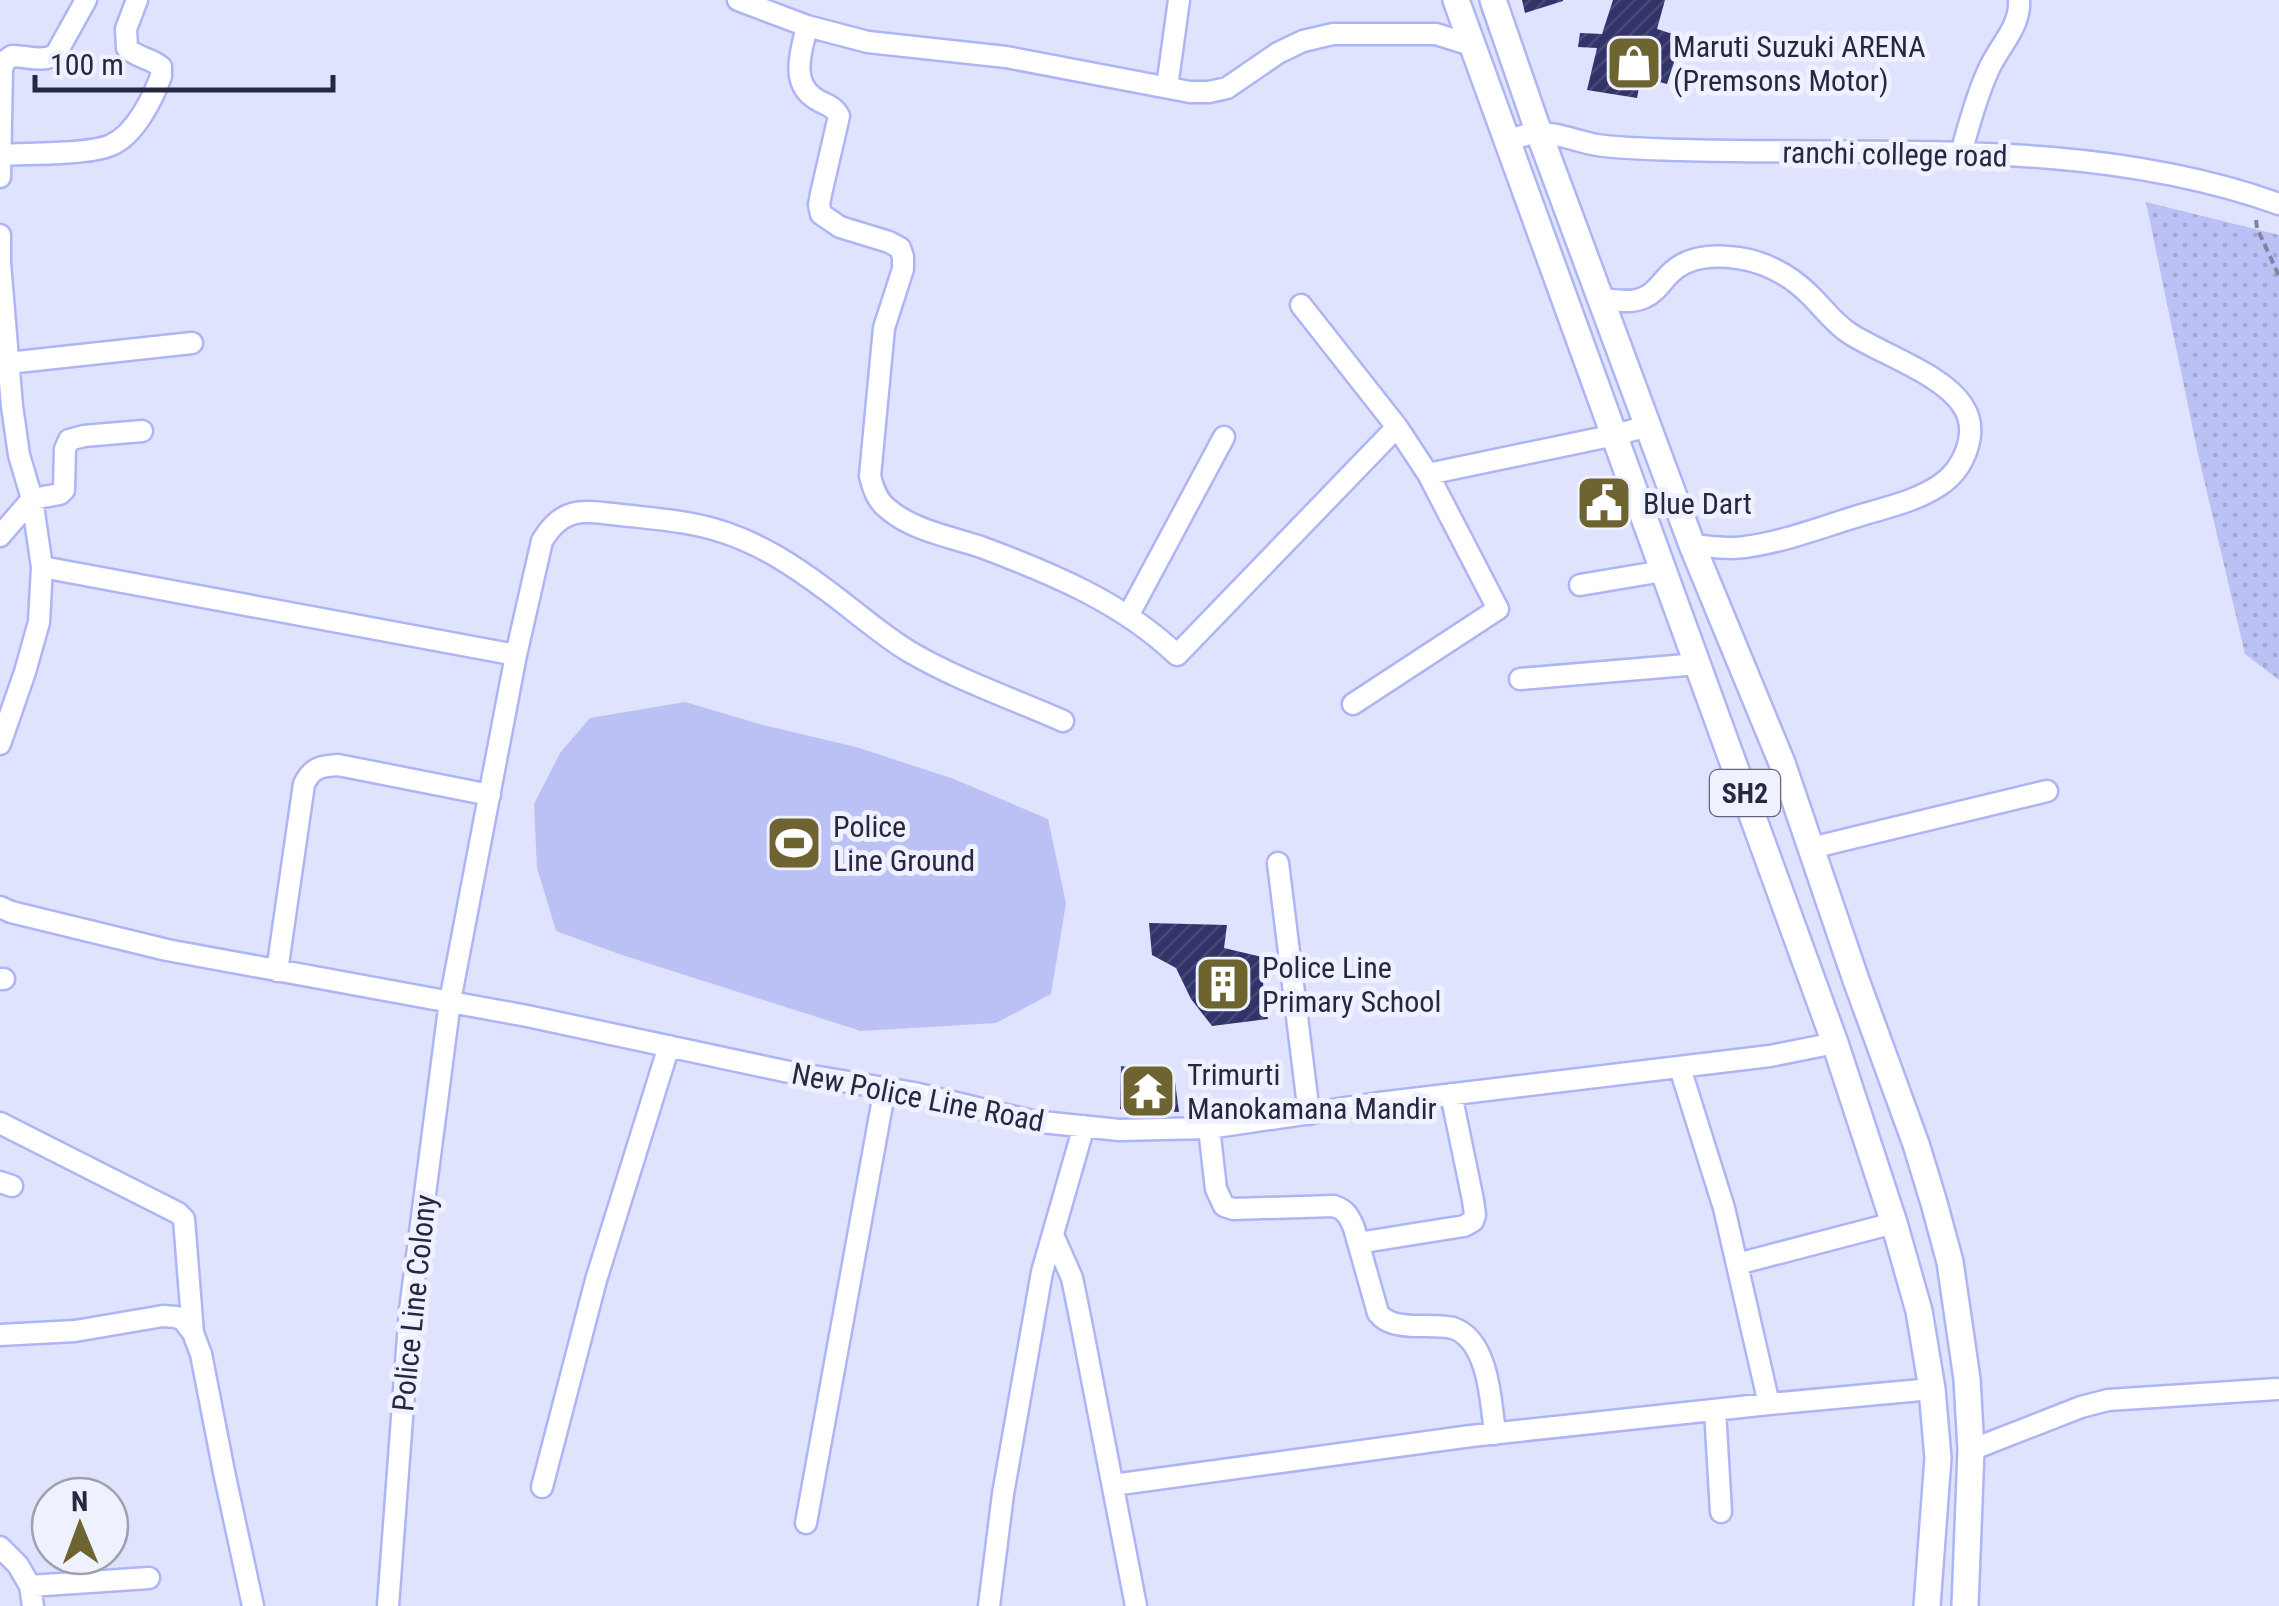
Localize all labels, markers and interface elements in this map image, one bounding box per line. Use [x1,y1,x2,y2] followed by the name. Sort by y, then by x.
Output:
[1673,29,1926,98] place label: Maruti Suzuki ARENA (Premsons Motor)
[35,30,332,92] scale bar
[1604,33,1664,93] shop icon: Maruti Suzuki ARENA (Premsons Motor)
[50,47,124,82] text: 100 m
[1782,135,2008,173] street label: ranchi college road
[1574,473,1634,533] public building icon: Blue Dart
[1643,486,1752,521] place label: Blue Dart
[1710,770,1780,816] road number: SH2
[833,809,975,878] place label: Police Line Ground
[764,813,824,873] sports icon: Police Line Ground
[1262,950,1441,1019] place label: Police Line Primary School
[1193,954,1253,1014] building icon: Police Line Primary School
[789,1055,1047,1139] street label: New Police Line Road
[1187,1057,1437,1126] place label: Trimurti Manokamana Mandir
[1118,1061,1178,1121] temple icon: Trimurti Manokamana Mandir
[385,1193,443,1413] street label: Police Line Colony
[30,1476,130,1576] north arrow
[71,1485,88,1518] text: N

